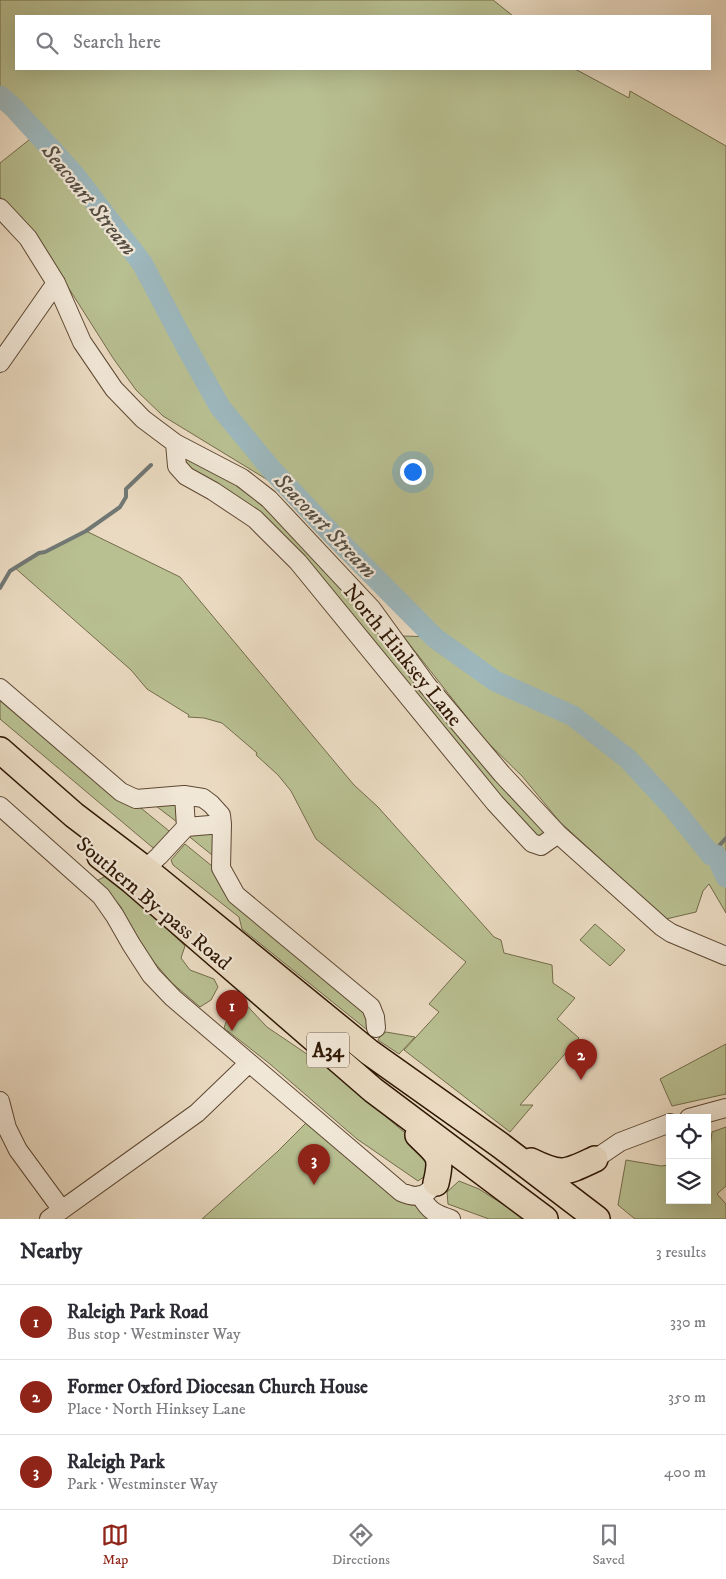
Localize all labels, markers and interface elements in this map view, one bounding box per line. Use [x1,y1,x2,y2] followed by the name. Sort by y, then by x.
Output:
[15,15,711,70] search box
[33,29,61,57] icon: search
[73,31,161,54] text: Search here
[35,138,142,261] water label: Seacourt Stream
[400,459,426,485] your location
[267,467,382,584] water label: Seacourt Stream
[337,579,468,732] street label: North Hinksey Lane
[71,831,237,976] street label: Southern By-pass Road
[216,990,248,1031] pin: 1
[307,1032,349,1068] road number: A34
[565,1039,597,1080] pin: 2
[666,1114,711,1204] map controls
[666,1114,711,1159] button: locate
[298,1144,330,1185] pin: 3
[666,1159,711,1204] button: layers
[20,1239,82,1265] text: Nearby
[656,1242,706,1262] text: 3 results
[67,1301,208,1324] text: Raleigh Park Road
[33,1312,39,1332] text: 1
[670,1312,706,1332] text: 330 m
[67,1324,241,1344] text: Bus stop · Westminster Way
[67,1376,368,1399] text: Former Oxford Diocesan Church House
[32,1387,40,1407] text: 2
[668,1387,706,1407] text: 350 m
[67,1399,246,1419] text: Place · North Hinksey Lane
[67,1451,165,1474] text: Raleigh Park
[33,1462,39,1482] text: 3
[664,1462,706,1482] text: 400 m
[67,1474,218,1494] text: Park · Westminster Way
[101,1521,129,1569] tab: Map
[332,1521,390,1569] tab: Directions
[593,1521,625,1569] tab: Saved

